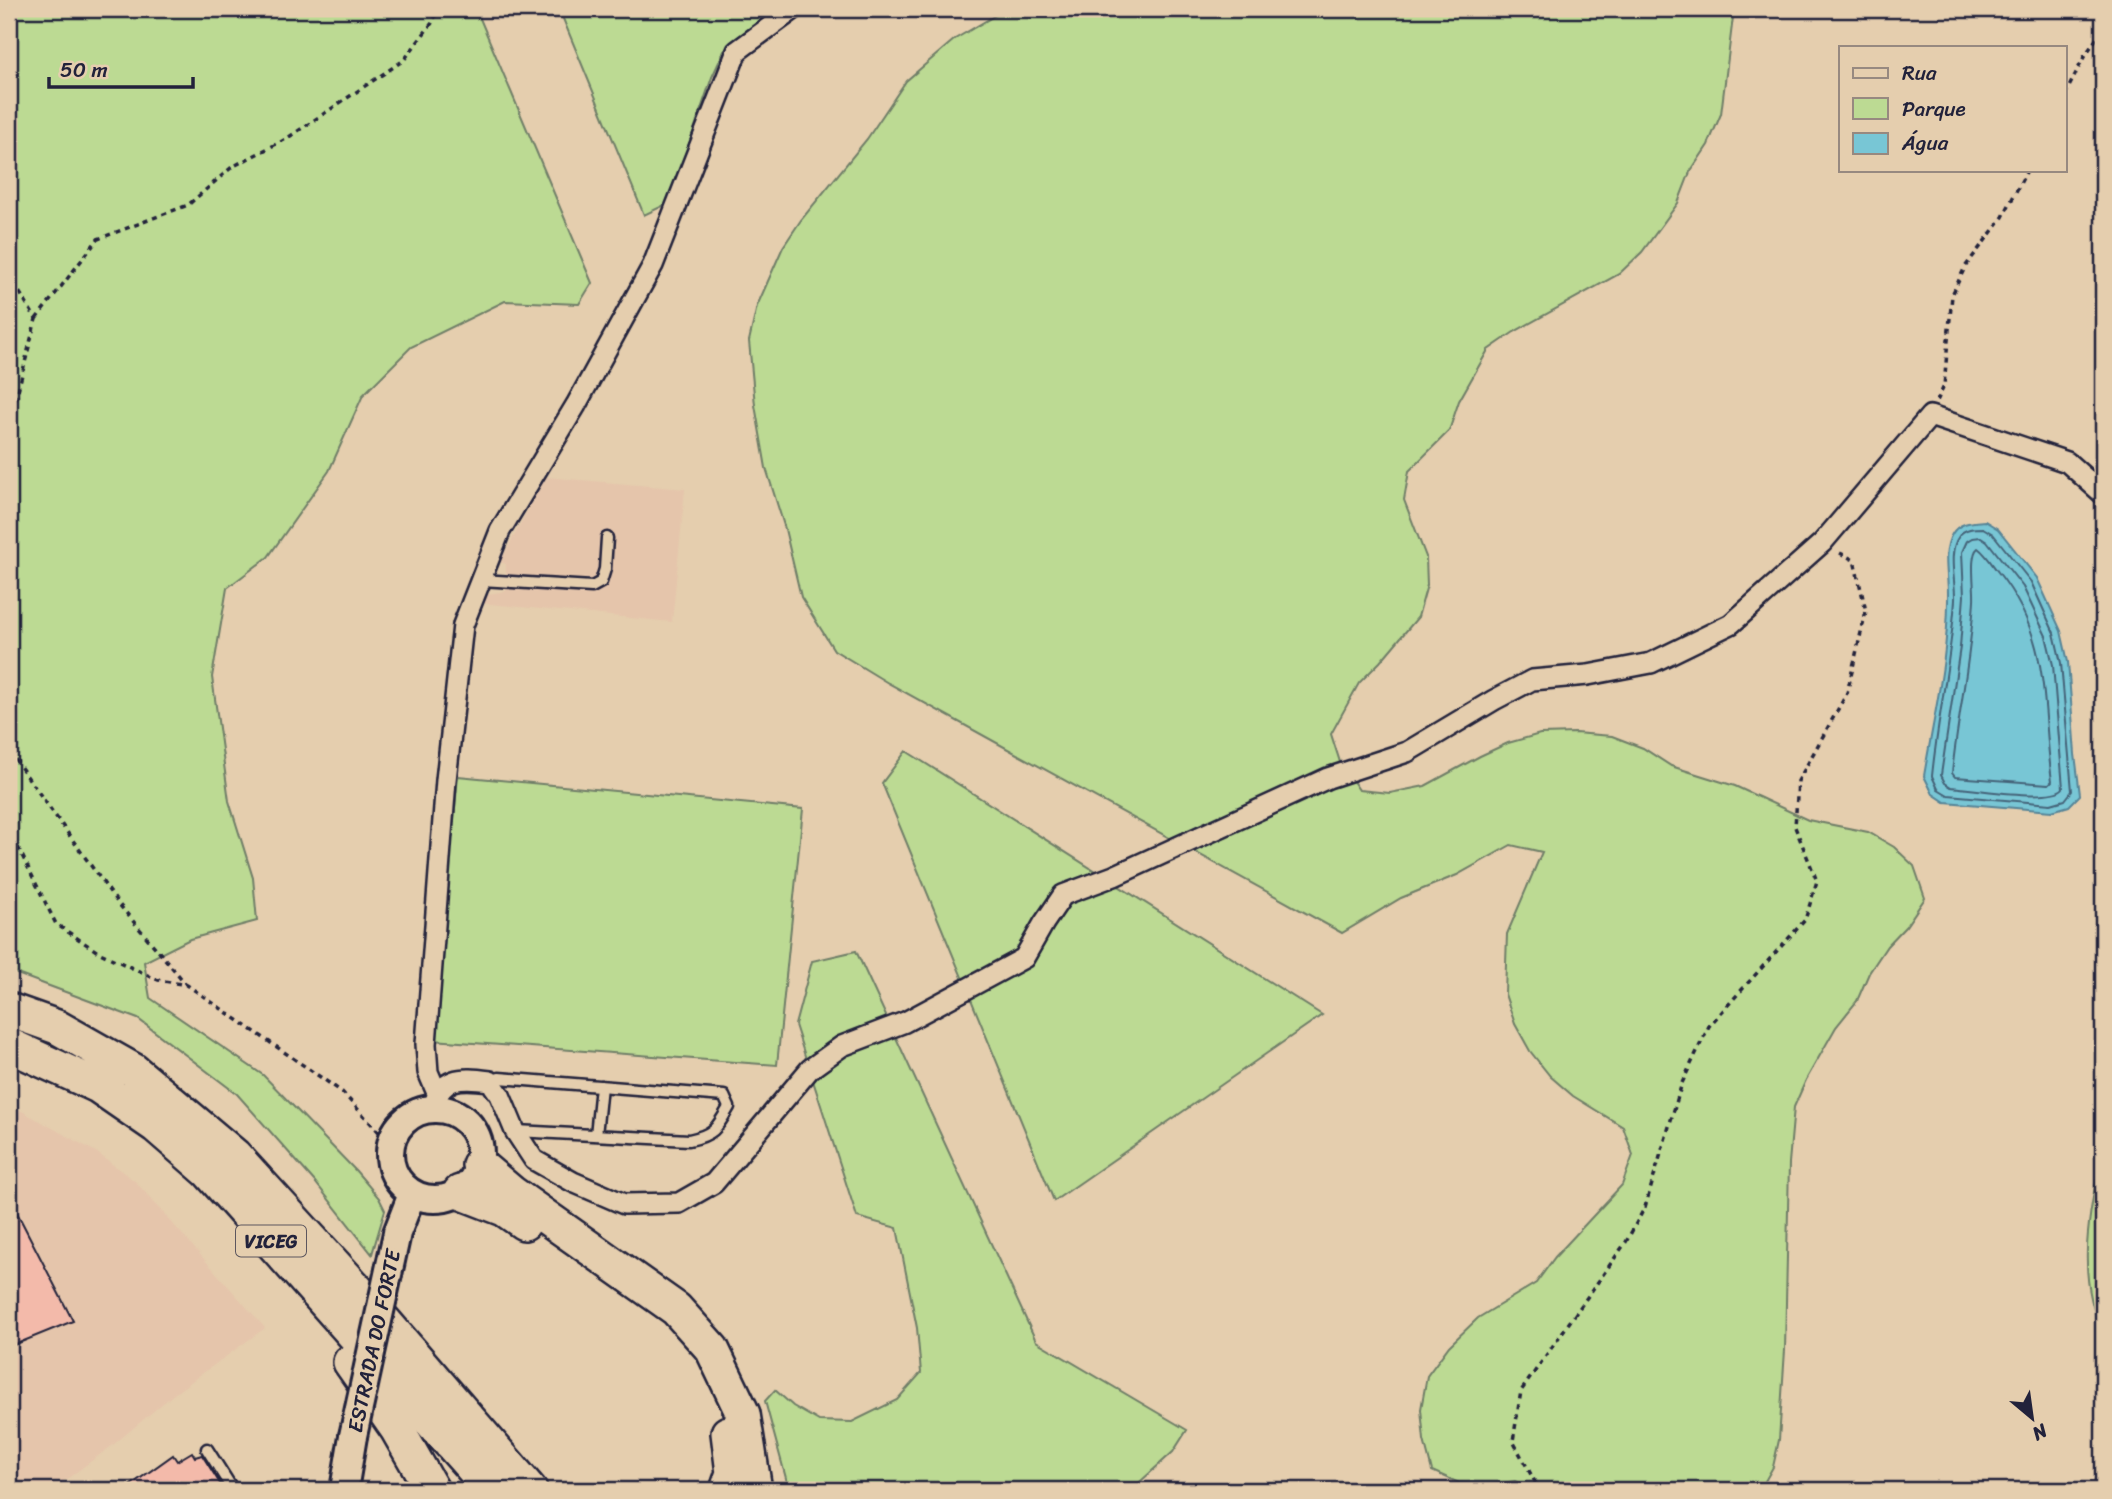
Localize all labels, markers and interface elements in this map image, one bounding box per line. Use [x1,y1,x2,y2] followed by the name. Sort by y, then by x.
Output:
[49,46,192,90] scale bar
[1839,46,2066,172] legend
[60,51,108,89] text: 50 m
[1902,54,1937,92] text: Rua
[1902,90,1966,128] text: Parque
[1901,124,1949,162] text: Água
[236,1226,306,1256] road number: VICEG
[336,1245,412,1436] street label: ESTRADA DO FORTE
[1996,1384,2066,1454] north arrow
[2026,1414,2055,1450] text: N

